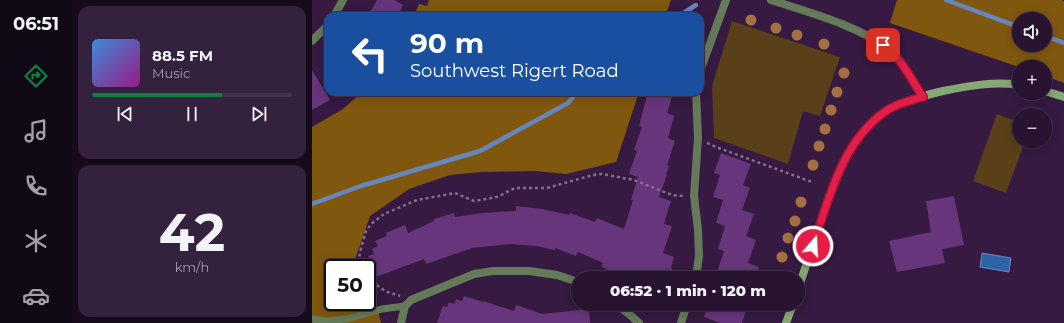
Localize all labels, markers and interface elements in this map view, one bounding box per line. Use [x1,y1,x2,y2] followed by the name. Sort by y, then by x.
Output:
[1012,12,1052,148] map controls
[1012,12,1052,52] button: sound
[13,13,59,35] text: 06:51
[410,26,484,60] text: 90 m
[344,28,396,80] icon: left
[866,28,900,62] pin
[872,34,894,56] icon: arrive
[152,46,213,65] text: 88.5 FM
[410,60,619,82] text: Southwest Rigert Road
[1012,60,1052,100] button: +
[22,62,50,90] icon: directions
[152,65,190,81] text: Music
[114,103,136,125] icon: previous
[181,103,203,125] icon: pause
[248,103,270,125] icon: next
[1012,108,1052,148] button: −
[22,117,50,145] icon: music
[22,172,50,200] icon: phone
[159,201,225,264] text: 42
[792,225,834,267] position arrow
[22,227,50,255] icon: climate
[175,259,209,275] text: km/h
[324,259,376,311] speed limit sign: 50
[610,281,766,300] text: 06:52 · 1 min · 120 m
[22,282,50,310] icon: car

